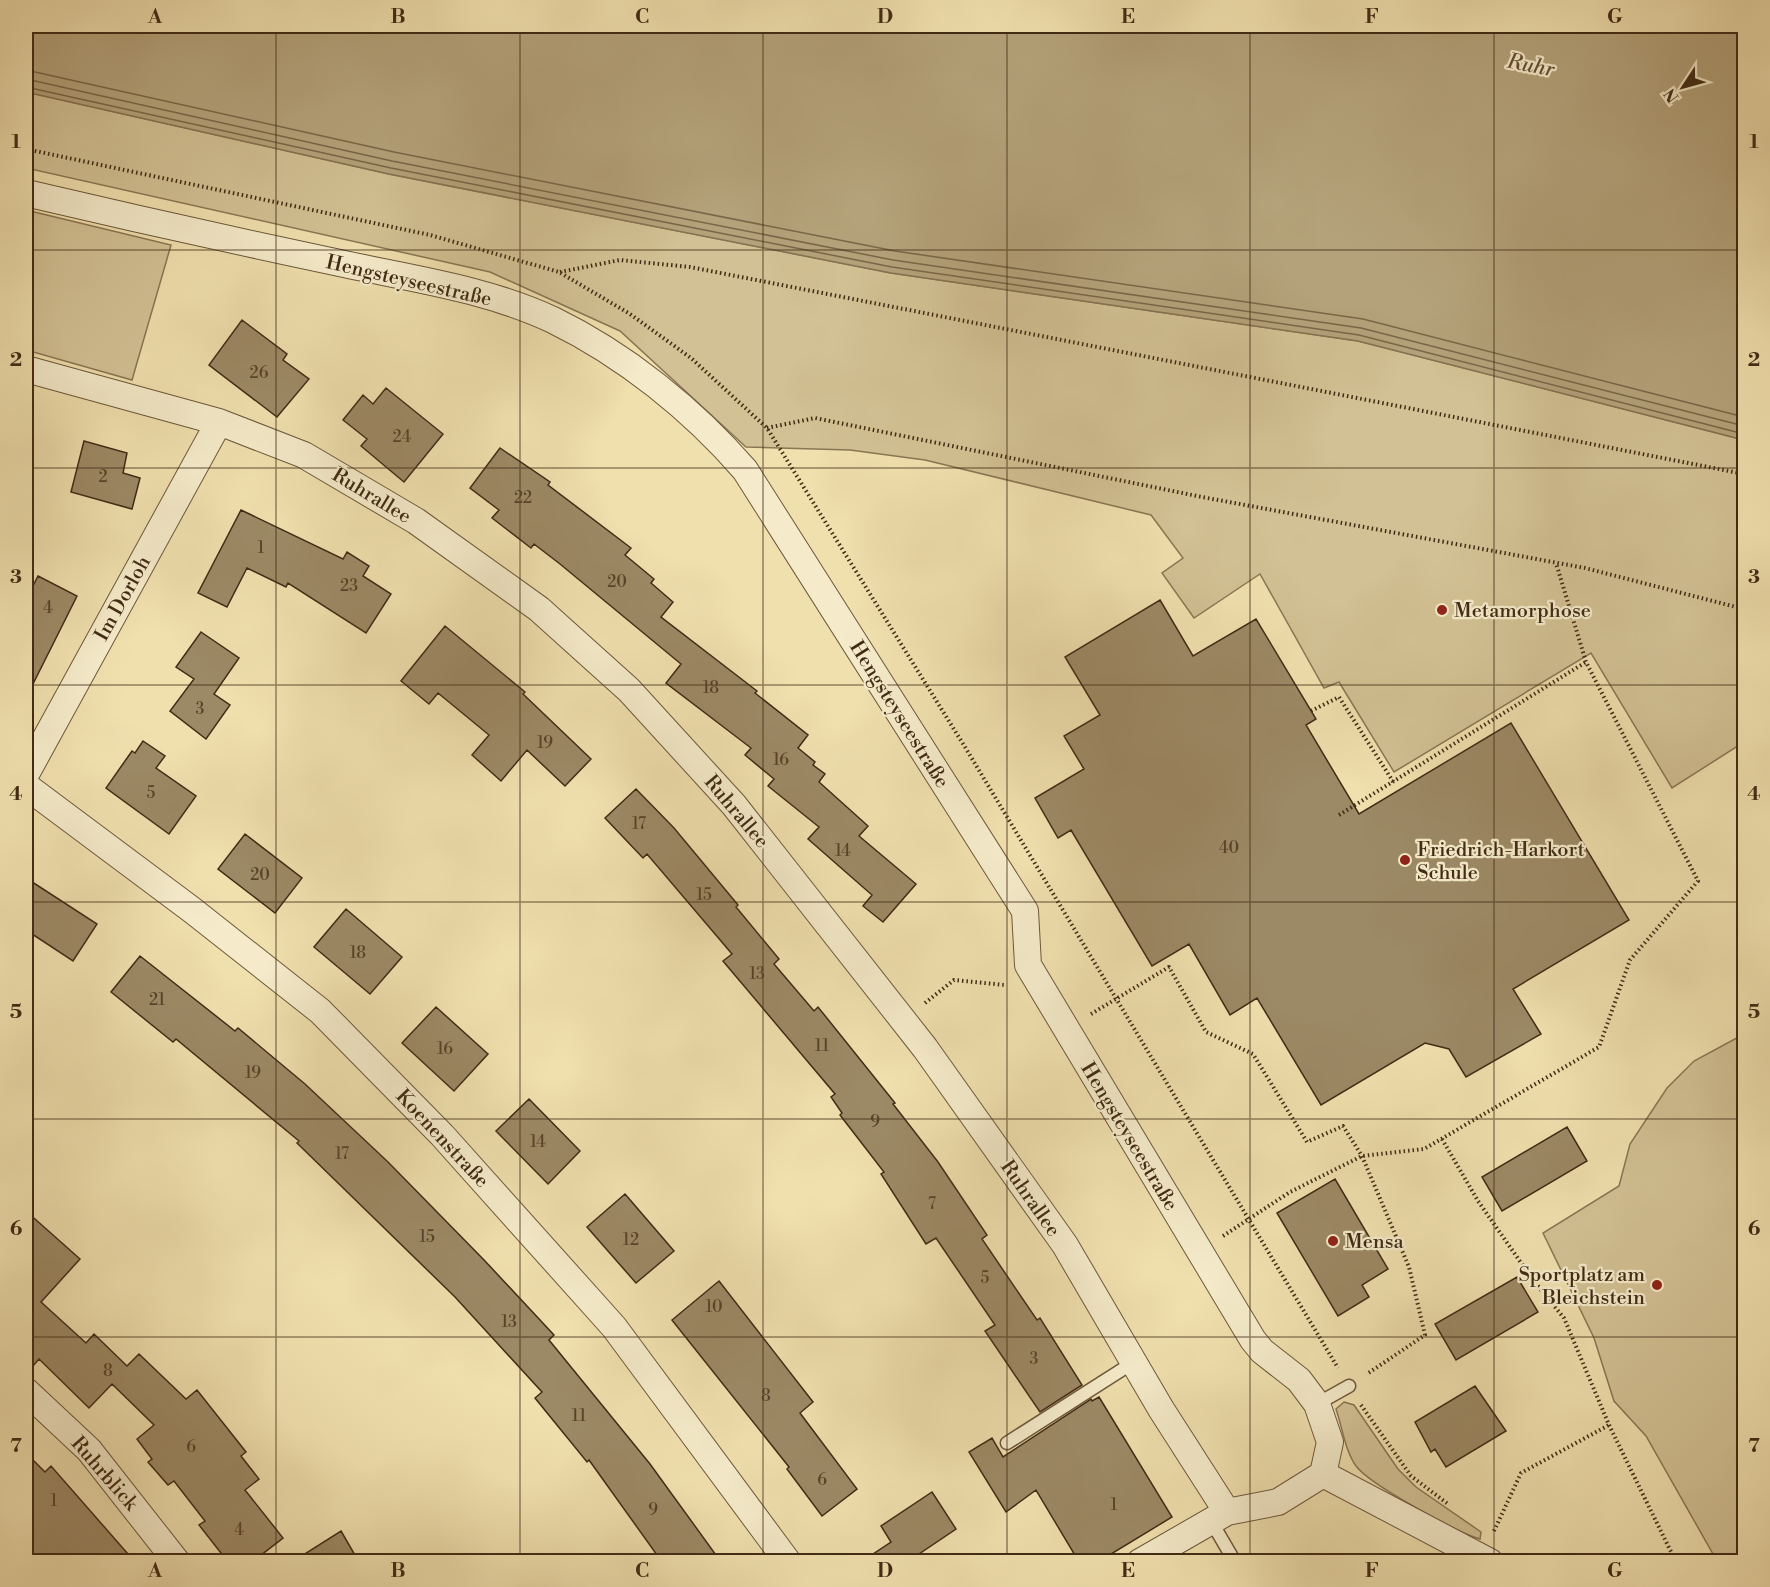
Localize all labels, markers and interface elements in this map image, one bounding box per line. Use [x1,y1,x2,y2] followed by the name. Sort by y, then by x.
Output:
[147,5,163,30] text: A
[390,5,406,30] text: B
[635,5,649,30] text: C
[877,5,893,30] text: D
[1121,5,1135,30] text: E
[1365,5,1379,30] text: F
[1607,5,1623,30] text: G
[1504,48,1558,83] water label: Ruhr
[1653,57,1713,117] north arrow
[1660,84,1683,106] text: N
[11,130,21,155] text: 1
[1749,130,1759,155] text: 1
[324,250,494,313] street label: Hengsteyseestraße
[10,348,22,373] text: 2
[1748,348,1760,373] text: 2
[250,363,269,383] house number: 26
[393,427,412,447] house number: 24
[327,463,415,530] street label: Ruhrallee
[98,467,108,487] house number: 2
[514,488,532,508] house number: 22
[258,538,265,558] house number: 1
[90,552,157,646] street label: Im Dorloh
[10,565,22,590] text: 3
[1748,565,1760,590] text: 3
[607,572,627,592] house number: 20
[340,576,358,596] house number: 23
[43,598,53,618] house number: 4
[1454,599,1591,624] place label: Metamorphose
[1435,603,1449,617] marker: Metamorphose
[843,637,954,793] street label: Hengsteyseestraße
[703,678,719,698] house number: 18
[196,699,205,719] house number: 3
[537,733,553,753] house number: 19
[773,750,789,770] house number: 16
[698,770,774,854] street label: Ruhrallee
[9,782,23,807] text: 4
[1747,782,1761,807] text: 4
[147,783,156,803] house number: 5
[632,814,646,834] house number: 17
[1219,838,1239,858] house number: 40
[1417,838,1585,886] place label: Friedrich-Harkort Schule
[835,841,851,861] house number: 14
[1398,853,1412,867] marker: Friedrich-Harkort Schule
[250,865,270,885] house number: 20
[696,885,712,905] house number: 15
[350,943,366,963] house number: 18
[749,964,765,984] house number: 13
[149,990,165,1010] house number: 21
[10,1000,22,1025] text: 5
[1748,1000,1760,1025] text: 5
[815,1036,829,1056] house number: 11
[437,1039,453,1059] house number: 16
[1074,1058,1183,1216] street label: Hengsteyseestraße
[245,1063,261,1083] house number: 19
[390,1085,494,1194] street label: Koenenstraße
[870,1112,880,1132] house number: 9
[530,1132,546,1152] house number: 14
[335,1144,349,1164] house number: 17
[994,1156,1065,1242] street label: Ruhrallee
[928,1194,936,1214] house number: 7
[10,1217,23,1242] text: 6
[1748,1217,1761,1242] text: 6
[419,1227,435,1247] house number: 15
[623,1230,639,1250] house number: 12
[1345,1230,1404,1255] place label: Mensa
[1326,1234,1340,1248] marker: Mensa
[1518,1263,1645,1311] place label: Sportplatz am Bleichstein
[981,1268,990,1288] house number: 5
[1650,1278,1664,1292] marker: Sportplatz am Bleichstein
[706,1297,723,1317] house number: 10
[501,1312,517,1332] house number: 13
[1030,1349,1039,1369] house number: 3
[103,1361,113,1381] house number: 8
[761,1386,771,1406] house number: 8
[572,1406,586,1426] house number: 11
[65,1432,144,1517] street label: Ruhrblick
[10,1434,22,1459] text: 7
[1748,1434,1760,1459] text: 7
[186,1437,196,1457] house number: 6
[817,1470,827,1490] house number: 6
[51,1491,58,1511] house number: 1
[1111,1495,1118,1515] house number: 1
[648,1500,658,1520] house number: 9
[234,1520,244,1540] house number: 4
[147,1559,163,1584] text: A
[390,1559,406,1584] text: B
[635,1559,649,1584] text: C
[877,1559,893,1584] text: D
[1121,1559,1135,1584] text: E
[1365,1559,1379,1584] text: F
[1607,1559,1623,1584] text: G

